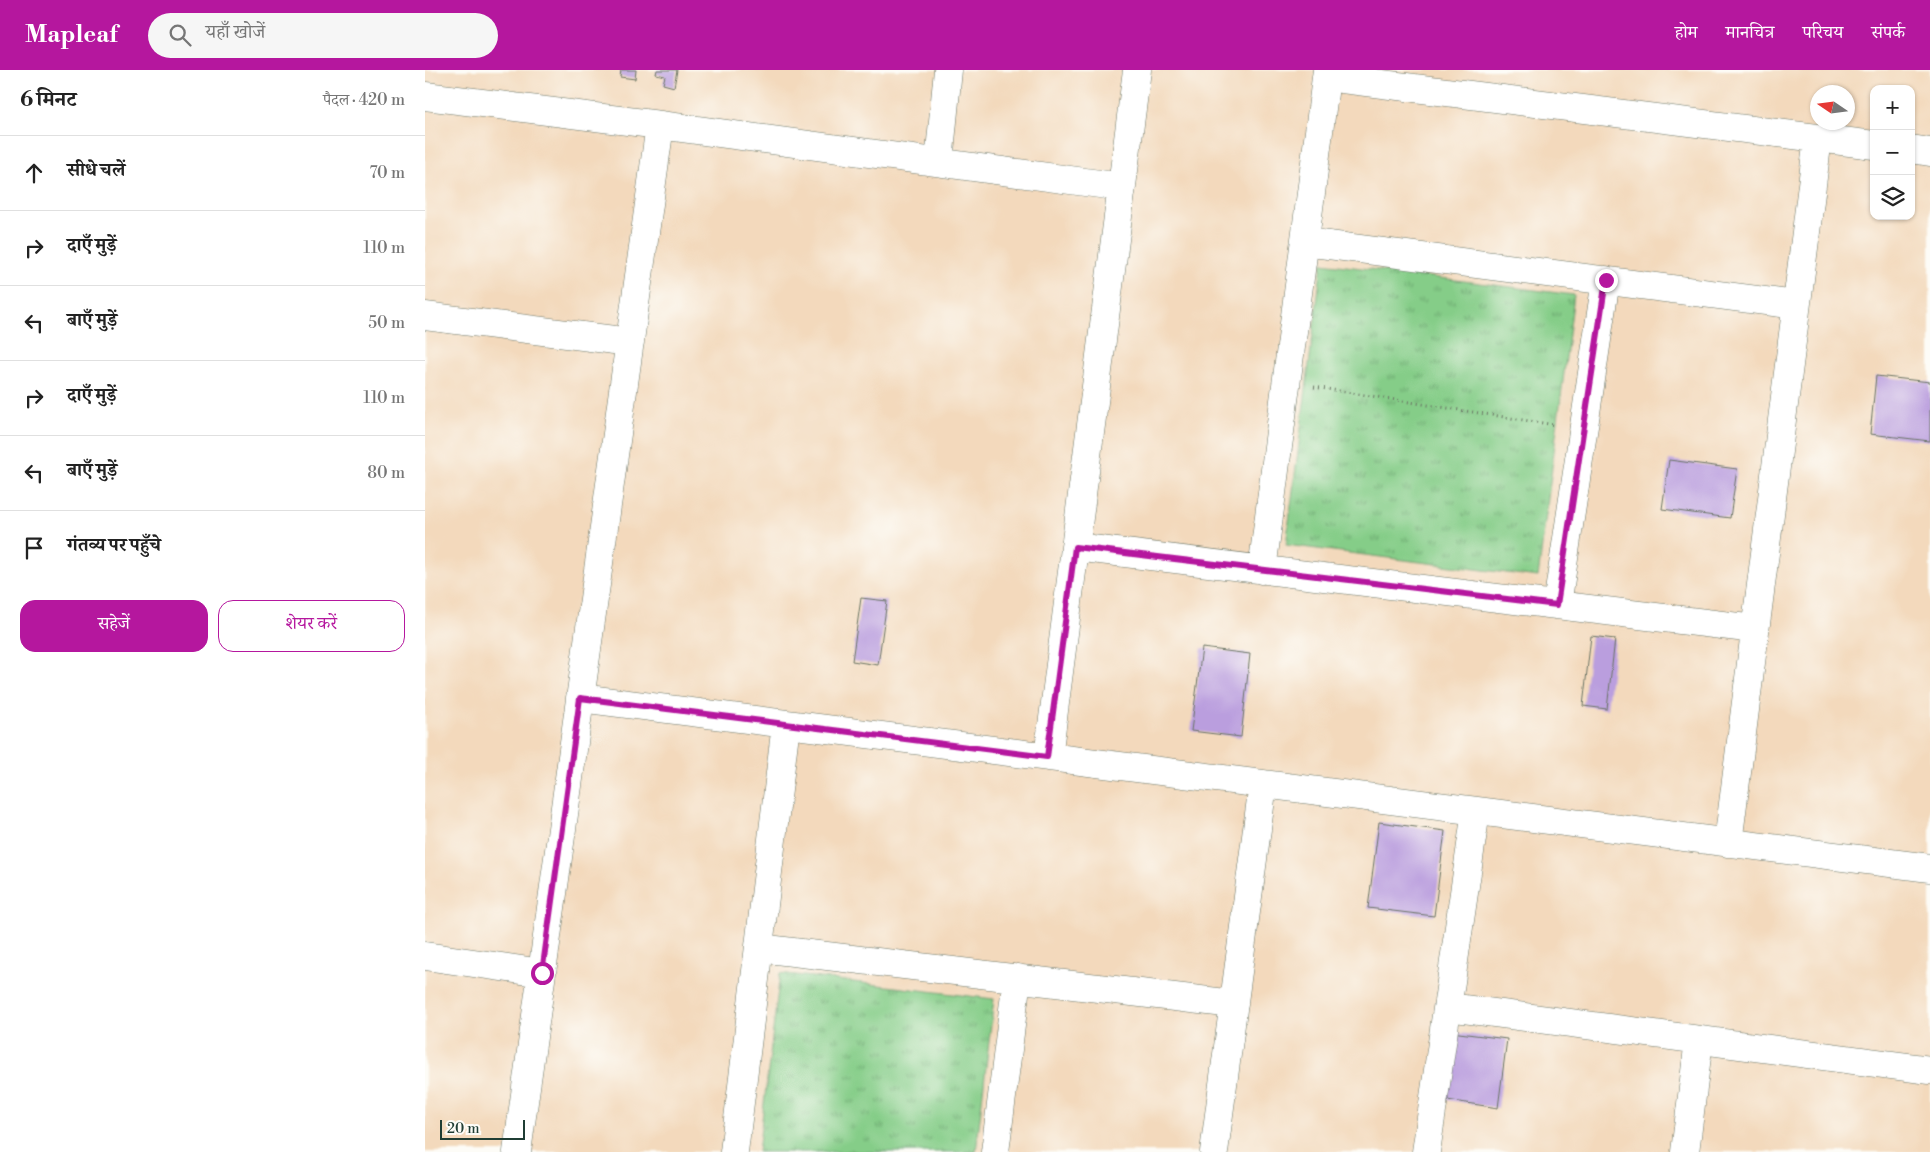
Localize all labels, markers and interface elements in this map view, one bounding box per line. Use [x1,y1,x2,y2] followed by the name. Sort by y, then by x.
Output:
[148,13,498,58] search box
[25,20,118,50] text: Mapleaf
[206,20,265,44] text: यहाँ खोजें
[166,21,194,49] icon: search
[1675,21,1698,44] text: होम
[1726,21,1774,44] text: मानचित्र
[1802,21,1843,44] text: परिचय
[1871,21,1905,44] text: संपर्क
[1810,85,1855,130] north arrow
[1870,85,1915,220] map controls
[1870,85,1915,130] button: +
[20,87,76,113] text: 6 मिनट
[323,90,405,110] text: पैदल · 420 m
[1870,130,1915,175] button: −
[67,158,125,182] text: सीधे चलें
[20,159,48,187] icon: ahead
[369,163,405,183] text: 70 m
[1870,175,1915,220] button: layers
[67,233,117,257] text: दाएँ मुड़ें
[20,234,48,262] icon: right
[363,238,405,258] text: 110 m
[1595,269,1618,292] route end
[67,308,117,332] text: बाएँ मुड़ें
[20,309,48,337] icon: left
[368,313,405,333] text: 50 m
[67,383,117,407] text: दाएँ मुड़ें
[20,384,48,412] icon: right
[363,388,405,408] text: 110 m
[67,458,117,482] text: बाएँ मुड़ें
[20,459,48,487] icon: left
[367,463,405,483] text: 80 m
[67,533,161,557] text: गंतव्य पर पहुँचे
[20,534,48,562] icon: arrive
[20,600,208,652] button: सहेजें
[218,600,405,652] button: शेयर करें
[531,962,554,985] route start
[440,1117,525,1140] scale bar
[447,1120,479,1138] text: 20 m

